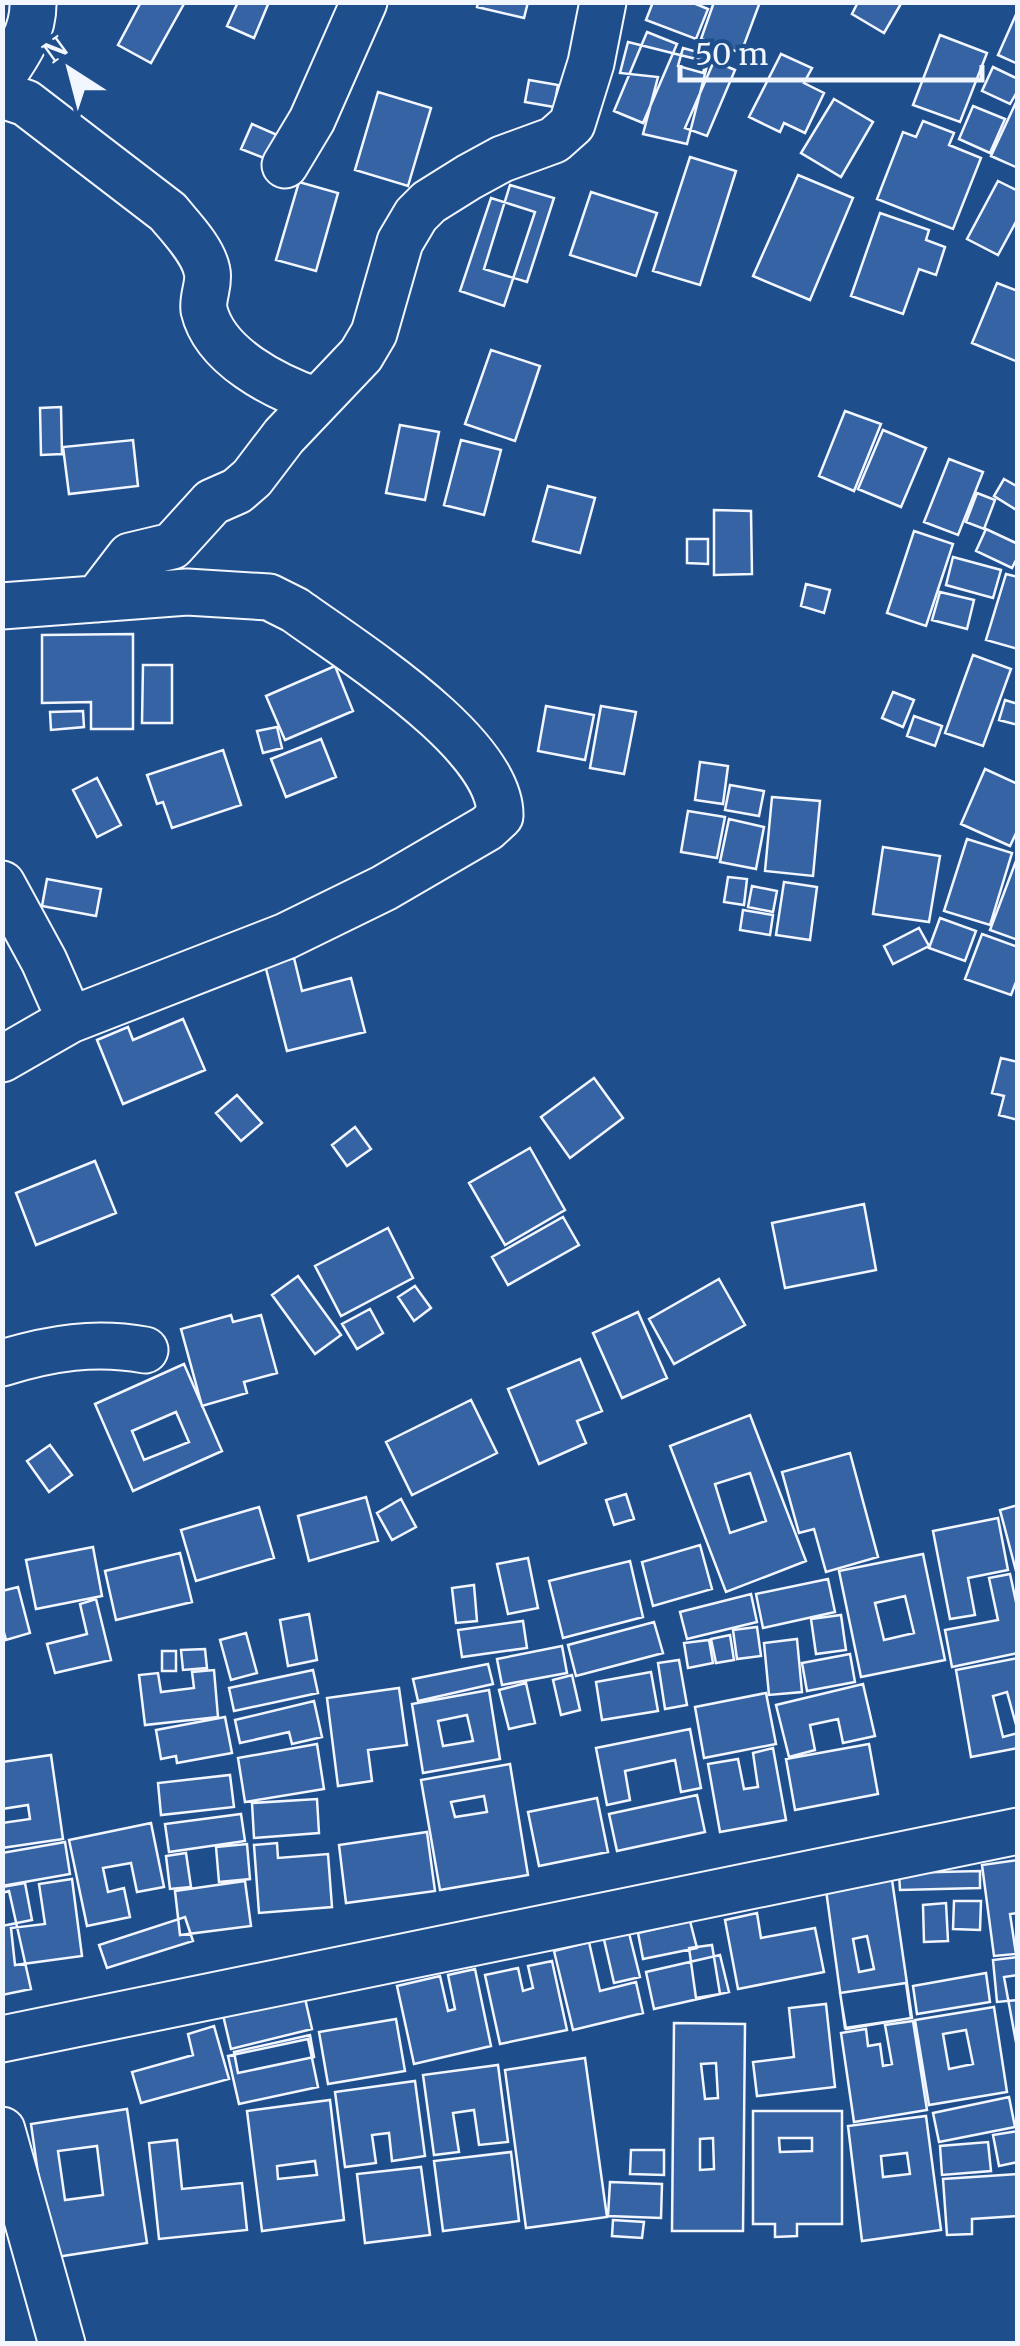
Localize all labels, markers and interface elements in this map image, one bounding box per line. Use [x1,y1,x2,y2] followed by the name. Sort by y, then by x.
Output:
[20,20,120,120] north arrow
[680,20,982,82] scale bar
[36,29,75,71] text: N
[695,35,768,73] text: 50 m

